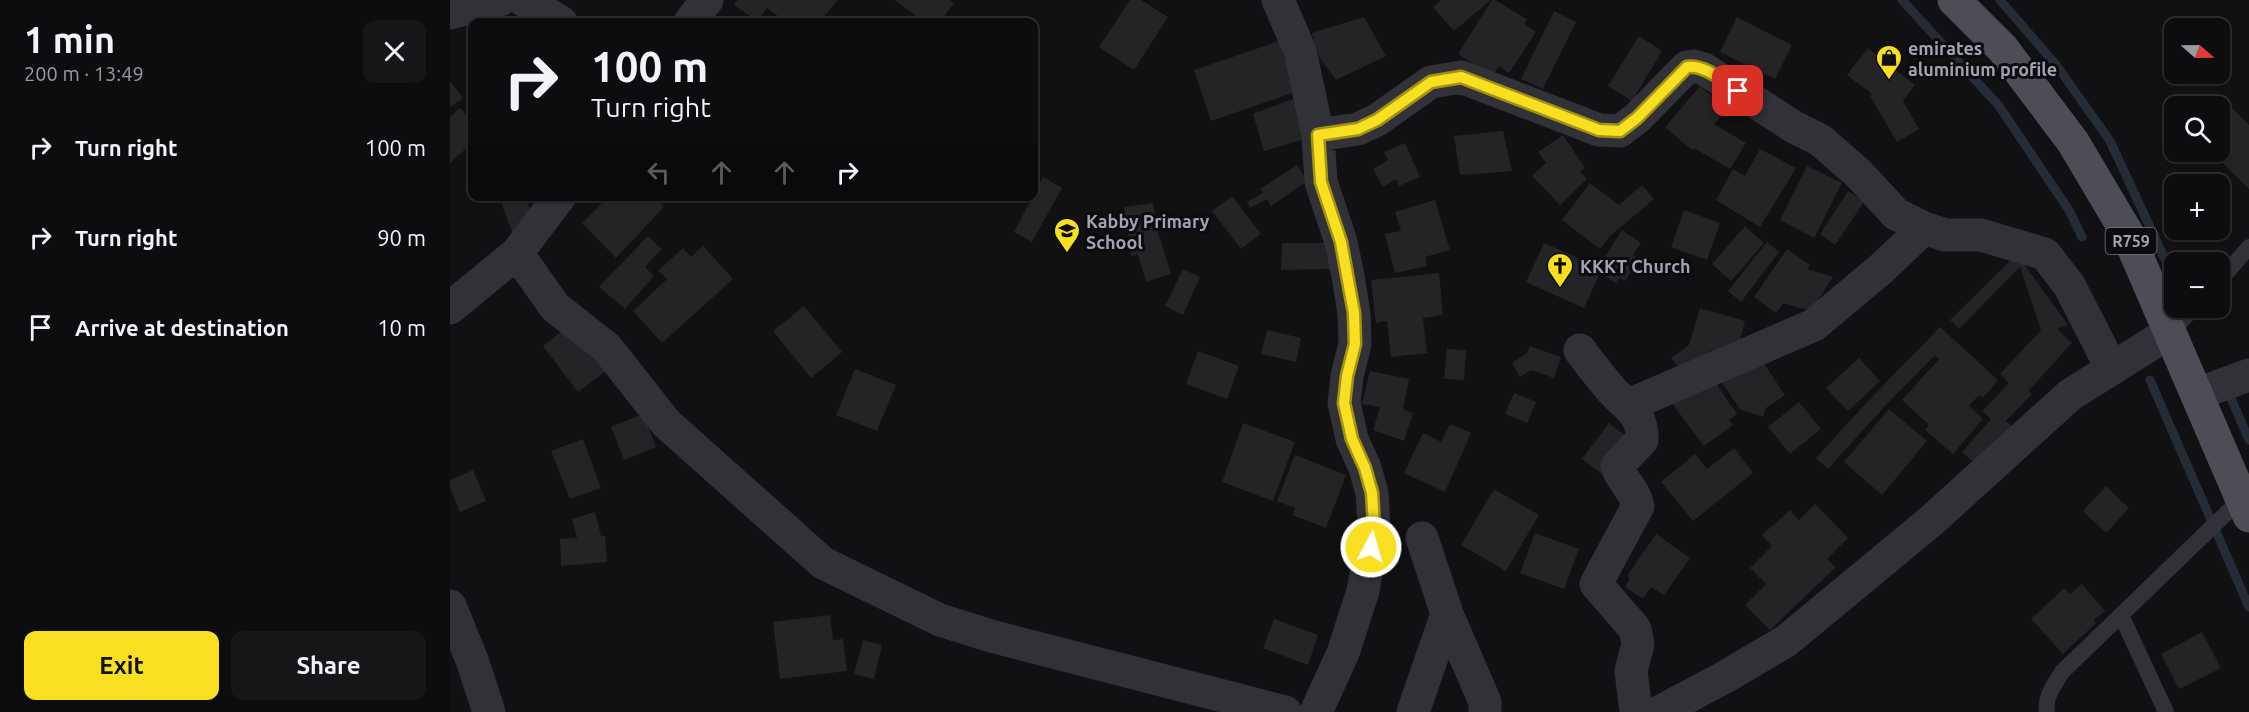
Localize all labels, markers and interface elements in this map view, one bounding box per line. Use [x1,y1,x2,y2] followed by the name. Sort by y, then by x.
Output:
[2164,18,2230,84] north arrow
[2164,18,2230,318] map controls
[24,19,115,60] text: 1 min
[363,20,426,83] button: close
[1908,38,2057,79] place label: emirates aluminium profile
[492,42,570,120] icon: right
[591,43,708,90] text: 100 m
[1874,43,1904,81] shop icon: emirates aluminium profile
[24,62,144,85] text: 200 m · 13:49
[1712,65,1763,116] pin
[1721,74,1754,107] icon: arrive
[591,92,711,122] text: Turn right
[2164,96,2230,162] button: search
[24,131,57,164] icon: right
[75,135,177,160] text: Turn right
[365,135,426,160] text: 100 m
[642,156,675,189] icon: left
[705,156,738,189] icon: ahead
[768,156,801,189] icon: ahead
[831,156,864,189] icon: right
[2164,174,2230,240] button: +
[1086,211,1210,252] place label: Kabby Primary School
[1052,216,1082,254] school or university icon: Kabby Primary School
[24,221,57,254] icon: right
[75,225,177,250] text: Turn right
[377,225,426,250] text: 90 m
[2106,228,2156,254] road number: R759
[1545,251,1575,289] church icon: KKKT Church
[2164,252,2230,318] button: −
[1580,256,1691,276] place label: KKKT Church
[24,311,57,344] icon: arrive
[75,315,289,340] text: Arrive at destination
[377,315,426,340] text: 10 m
[1339,515,1403,579] position arrow
[24,631,219,700] button: Exit
[231,631,426,700] button: Share

